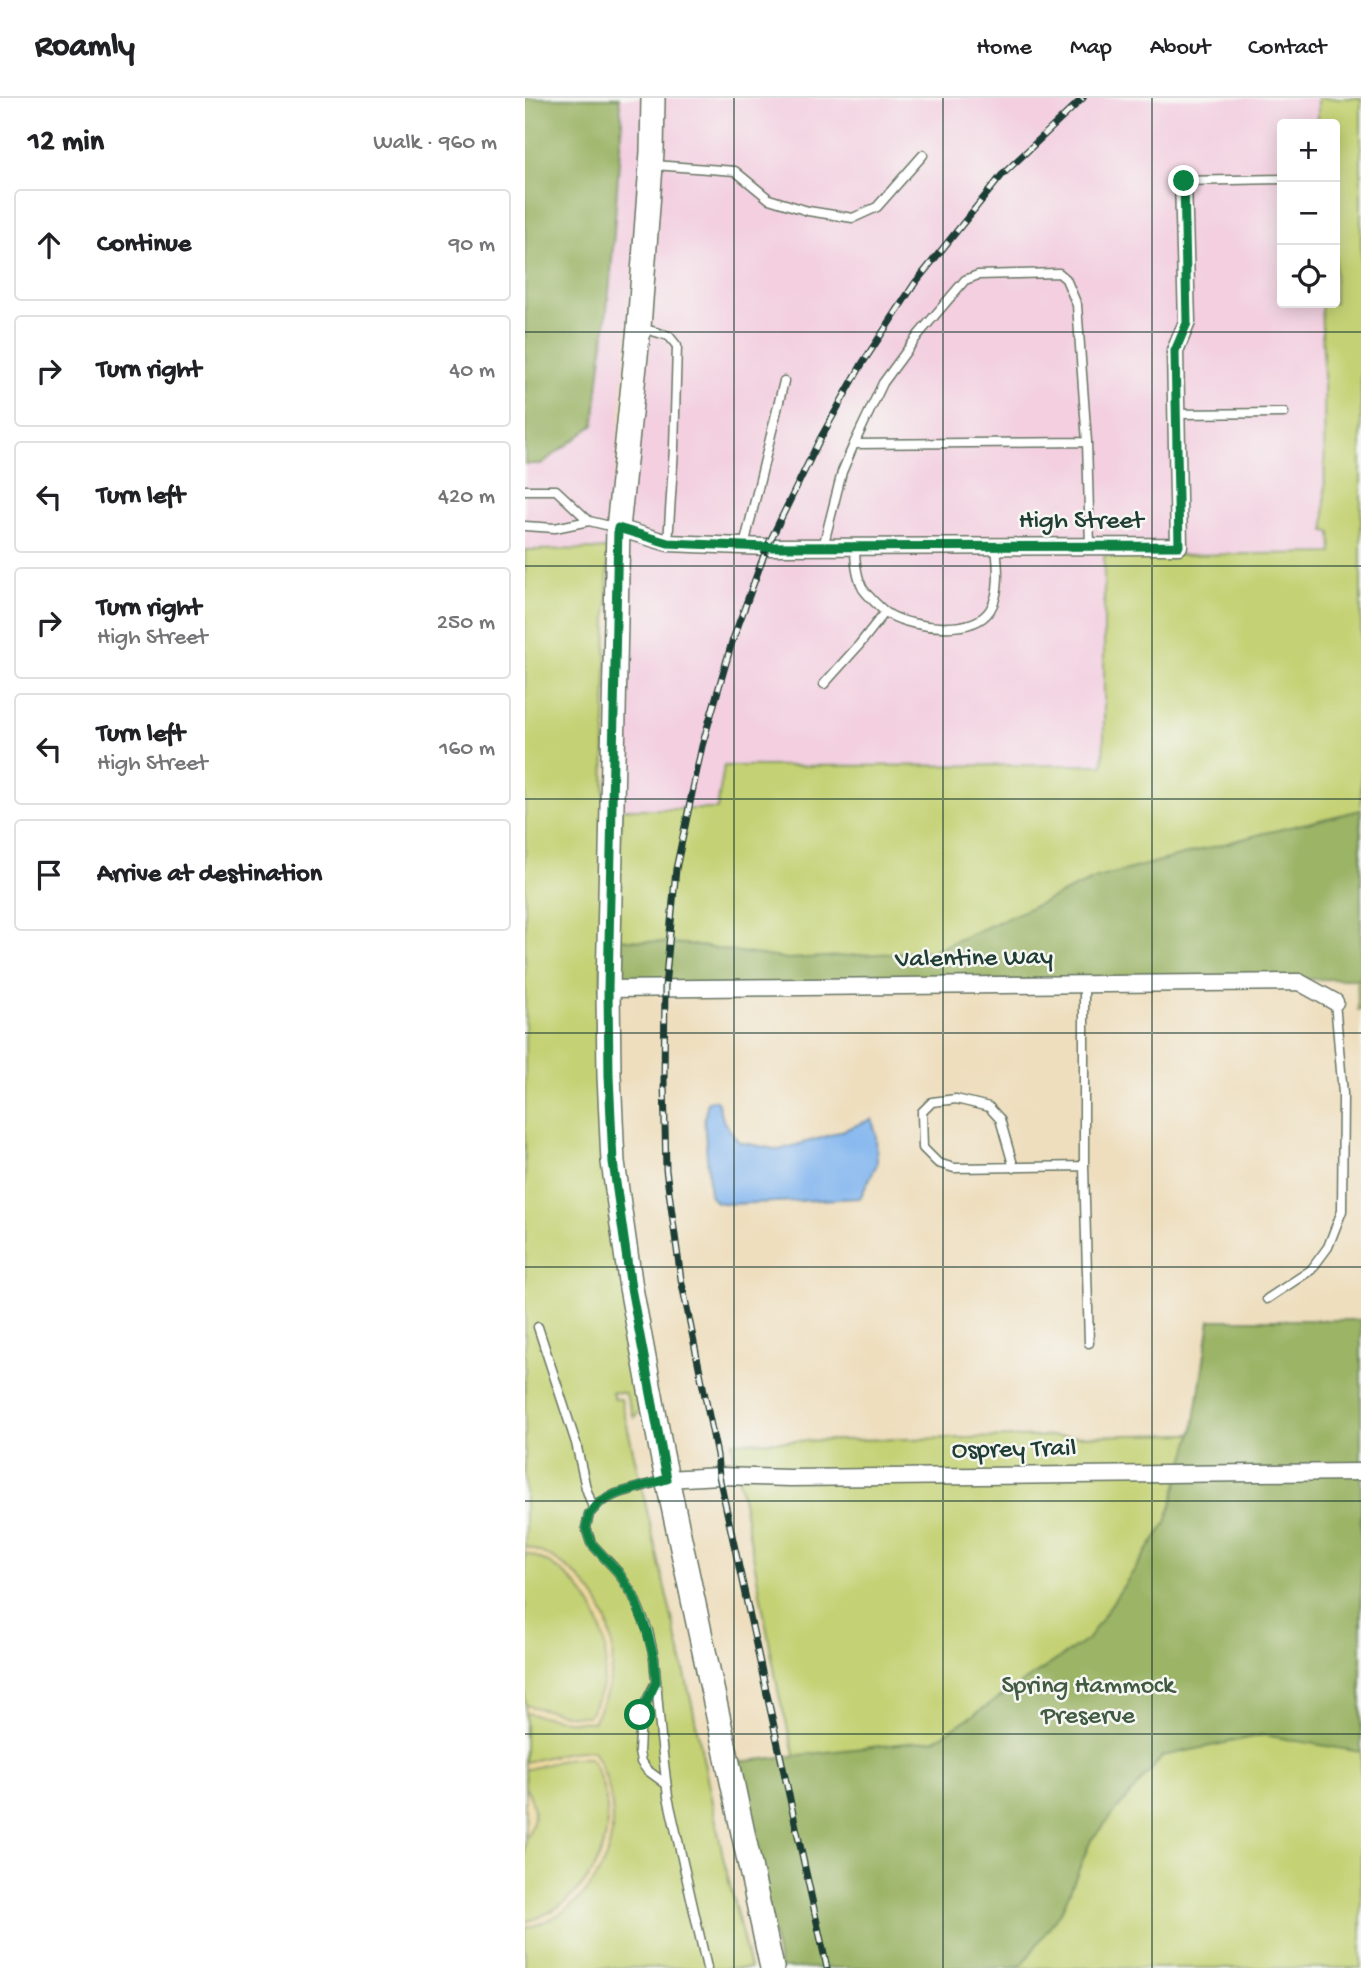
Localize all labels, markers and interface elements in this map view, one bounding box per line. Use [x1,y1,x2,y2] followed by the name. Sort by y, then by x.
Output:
[35,29,135,67] text: Roamly
[976,34,1032,63] text: Home
[1070,34,1112,63] text: Map
[1150,34,1210,63] text: About
[1248,34,1326,63] text: Contact
[1277,119,1340,308] map controls
[1277,119,1340,182] button: +
[28,126,104,161] text: 12 min
[373,130,497,157] text: Walk · 960 m
[1168,165,1199,196] route end
[1277,182,1340,245] button: −
[30,226,68,264] icon: ahead
[97,230,191,261] text: Continue
[449,232,495,259] text: 90 m
[1277,245,1340,308] button: locate
[30,352,68,390] icon: right
[97,356,201,387] text: Turn right
[449,358,495,385] text: 40 m
[30,478,68,516] icon: left
[97,482,185,513] text: Turn left
[438,484,495,511] text: 420 m
[1019,507,1146,538] street label: High Street
[97,594,201,625] text: Turn right
[30,604,68,642] icon: right
[437,610,495,637] text: 250 m
[97,625,207,652] text: High Street
[97,720,185,751] text: Turn left
[30,730,68,768] icon: left
[439,736,495,763] text: 160 m
[97,751,207,778] text: High Street
[30,856,68,894] icon: arrive
[97,860,322,891] text: Arrive at destination
[894,943,1053,977] street label: Valentine Way
[951,1434,1077,1468] street label: Osprey Trail
[1001,1672,1177,1733] park label: Spring Hammock Preserve
[624,1699,655,1730] route start

